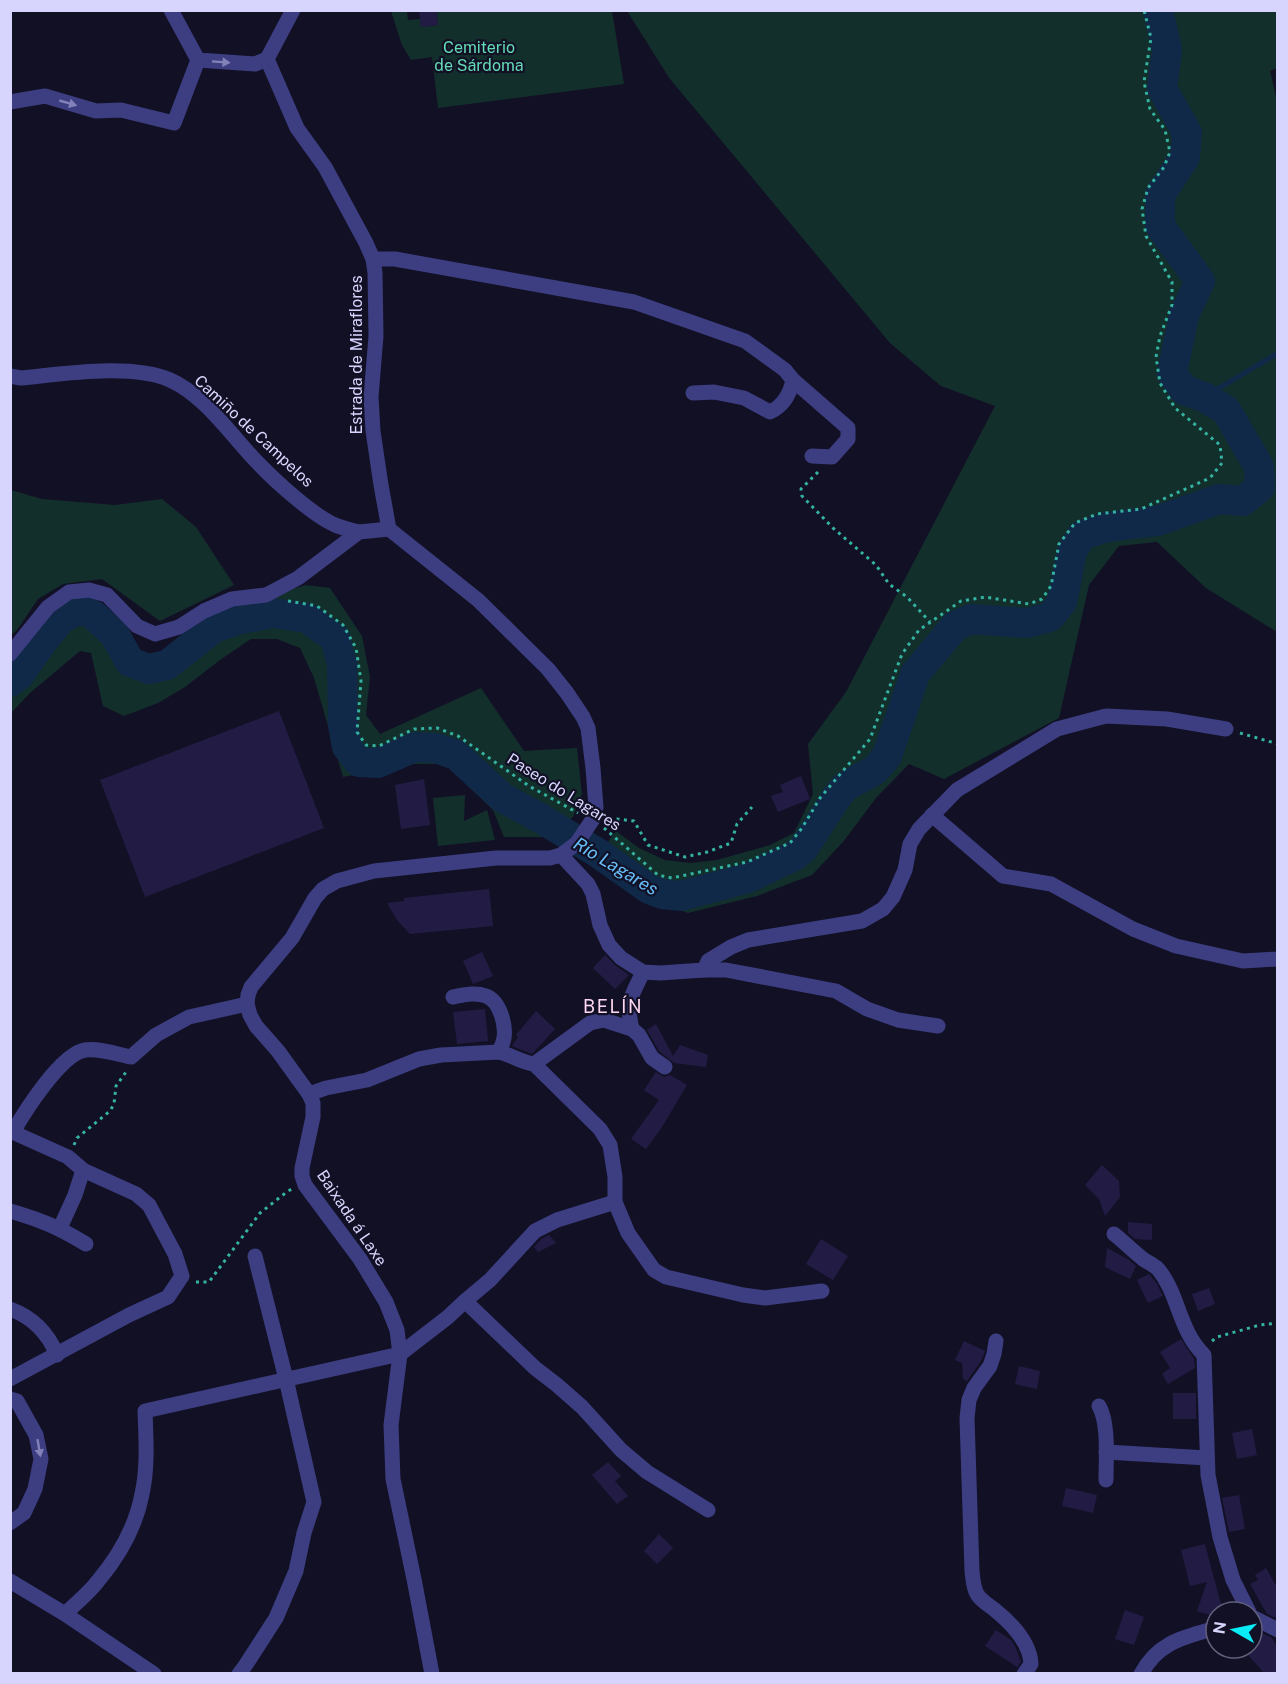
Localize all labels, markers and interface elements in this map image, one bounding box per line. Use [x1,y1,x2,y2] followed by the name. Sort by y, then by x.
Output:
[434,38,524,75] park label: Cemiterio de Sárdoma
[211,57,230,67] one-way arrow
[59,99,77,108] one-way arrow
[347,276,366,434] street label: Estrada de Miraflores
[191,371,317,491] street label: Camiño de Campelos
[504,749,624,835] street label: Paseo do Lagares
[570,833,662,899] water label: Río Lagares
[583,995,643,1017] district label: BELÍN
[313,1166,391,1270] street label: Baixada á Laxe
[34,1438,43,1457] one-way arrow
[1204,1600,1264,1660] north arrow
[1209,1620,1230,1635] text: N

